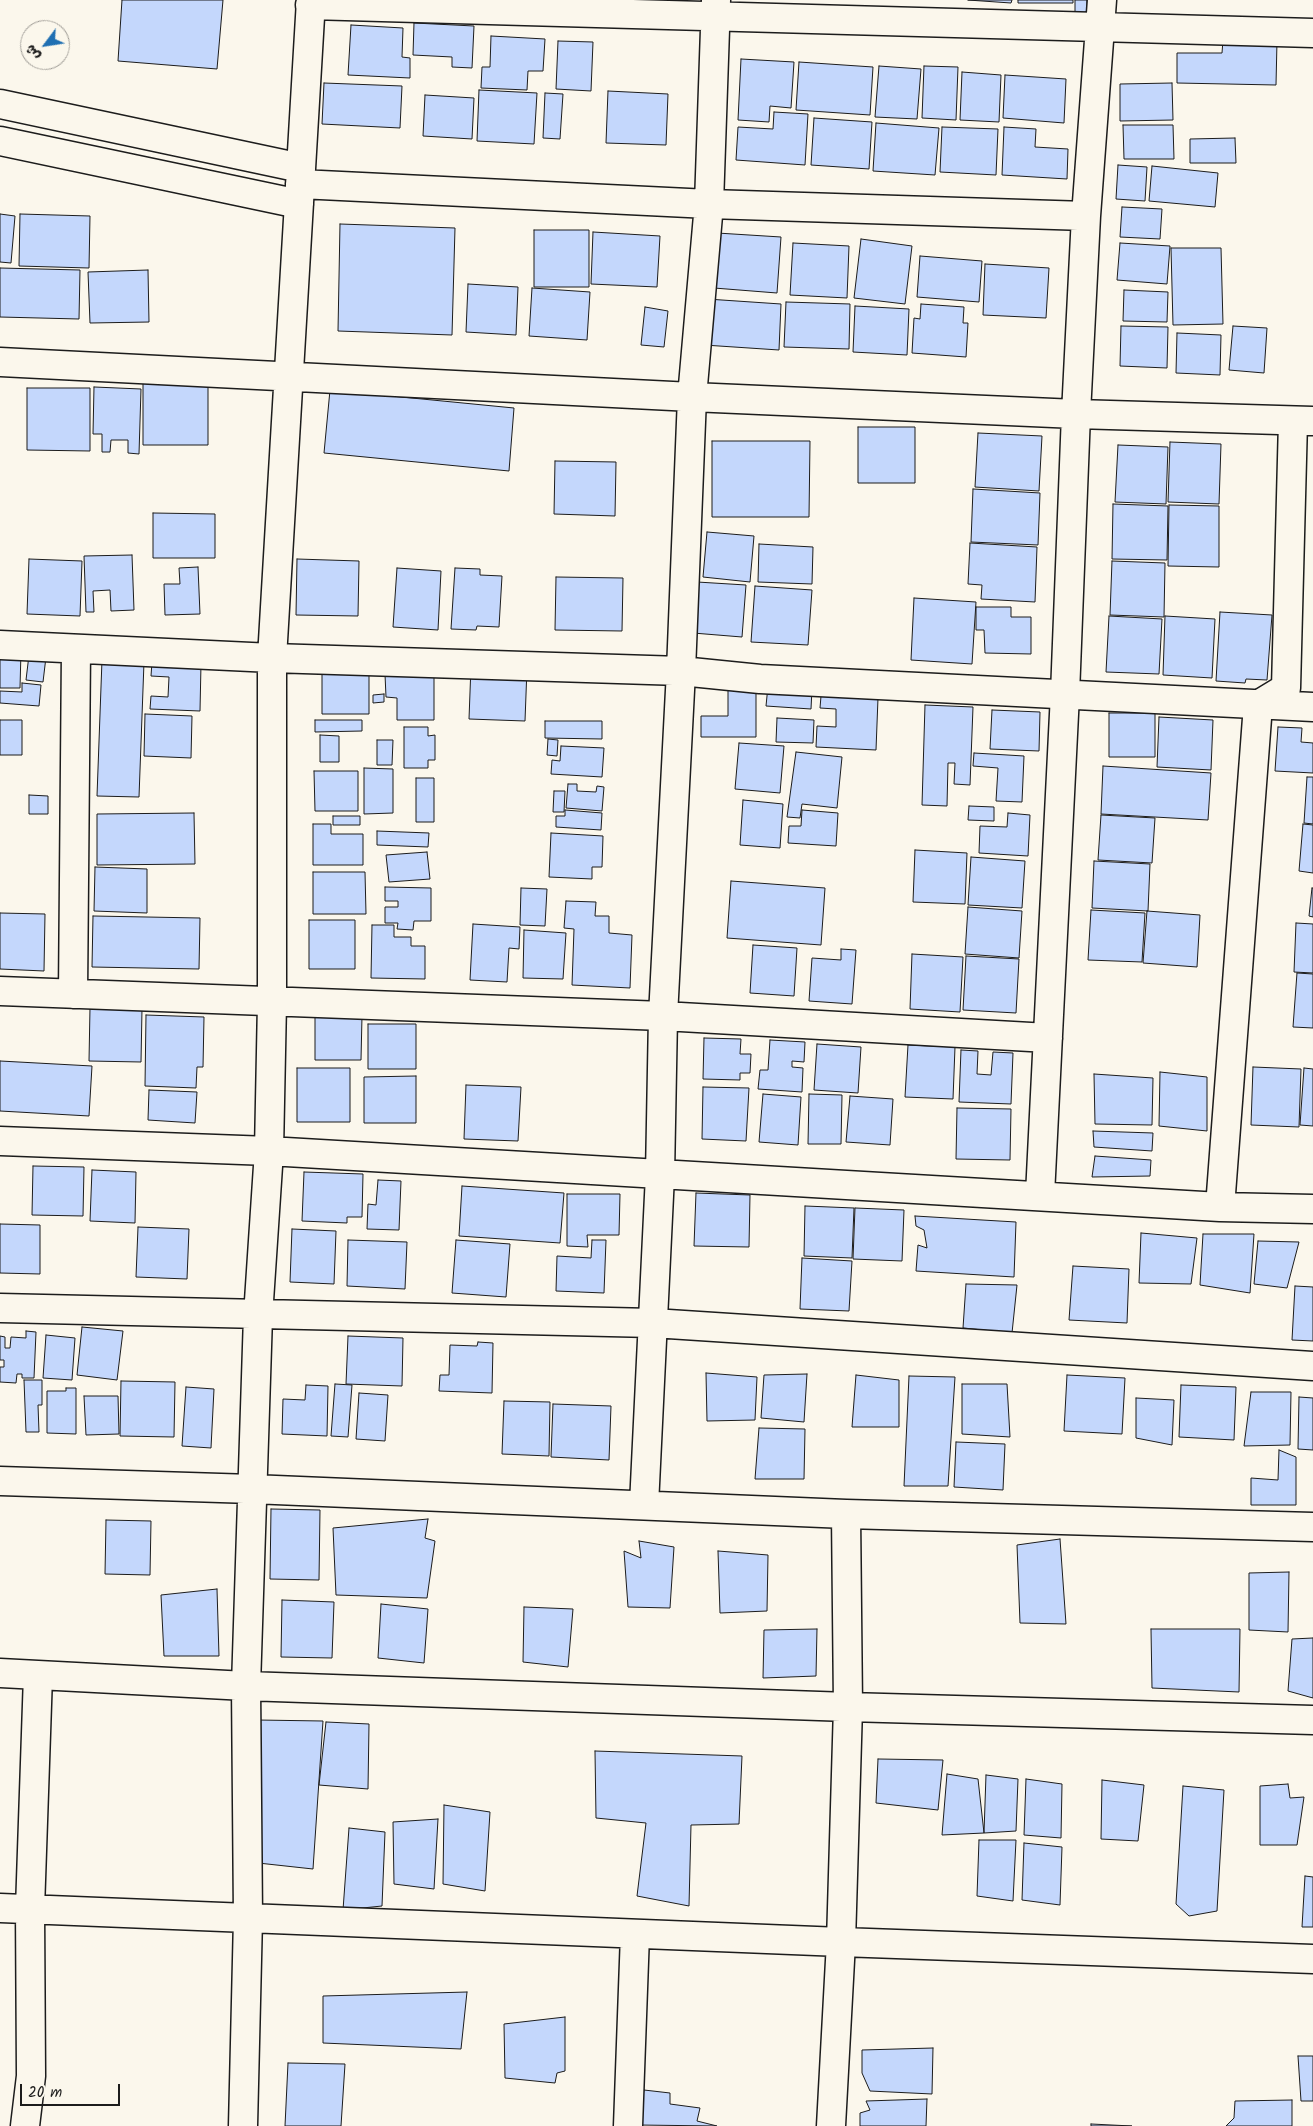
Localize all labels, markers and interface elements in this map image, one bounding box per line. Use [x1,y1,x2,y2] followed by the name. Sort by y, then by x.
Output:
[20,20,70,70] north arrow
[20,40,46,64] text: ش
[22,2074,122,2106] scale bar
[28,2081,62,2105] text: 20 m

